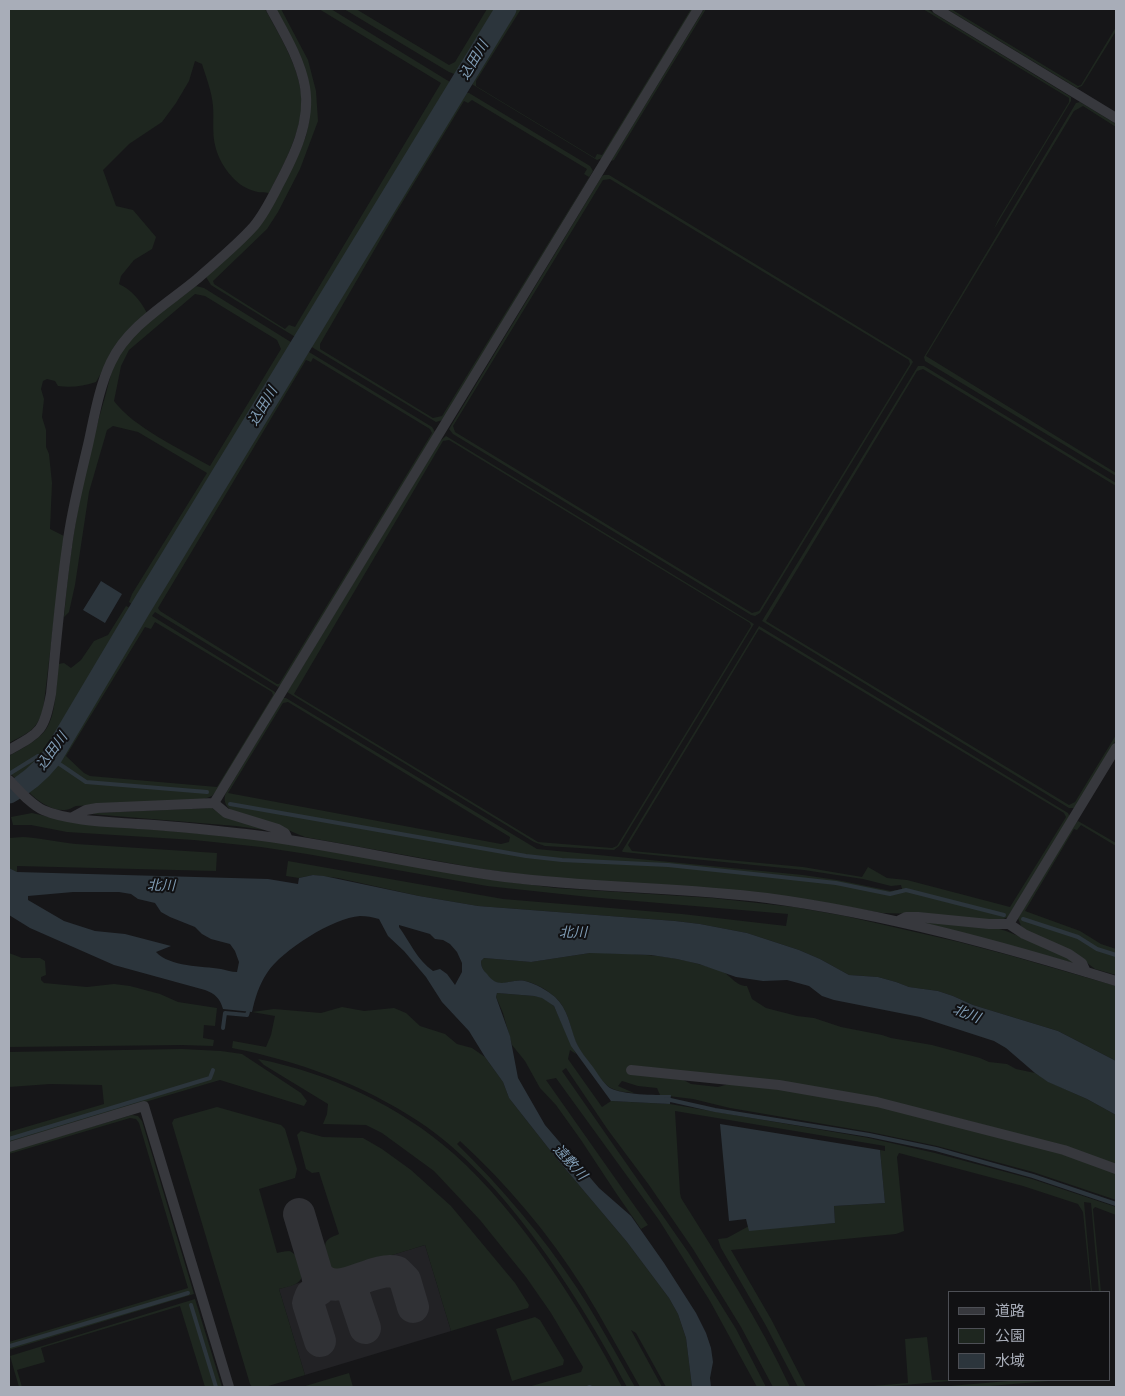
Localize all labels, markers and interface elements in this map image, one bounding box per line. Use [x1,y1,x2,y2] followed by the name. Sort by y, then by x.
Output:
[457,39,493,83] water label: 込田川
[246,385,282,429] water label: 込田川
[34,730,72,774] water label: 込田川
[147,878,175,896] water label: 北川
[559,926,587,942] water label: 北川
[950,1002,982,1028] water label: 北川
[549,1142,589,1184] water label: 遠敷川
[948,1291,1110,1381] legend
[995,1301,1025,1322] text: 道路
[995,1326,1025,1347] text: 公園
[995,1351,1025,1372] text: 水域

